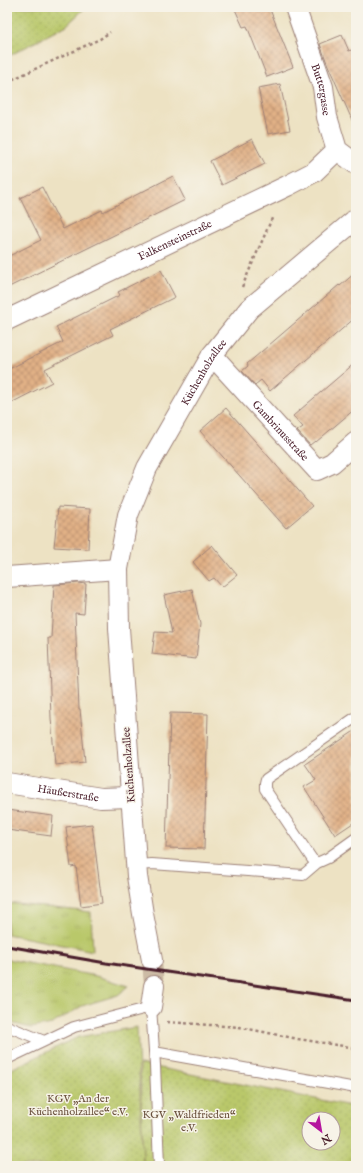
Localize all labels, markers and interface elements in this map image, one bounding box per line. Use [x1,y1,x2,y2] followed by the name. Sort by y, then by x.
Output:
[307,62,333,117] street label: Buttergasse
[136,217,214,264] street label: Falkensteinstraße
[178,336,230,408] street label: Küchenholzallee
[249,398,311,464] street label: Gambrinusstraße
[119,727,139,803] street label: Küchenholzallee
[36,782,100,806] street label: Häußerstraße
[28,1092,128,1119] park label: KGV „An der Küchenholzallee“ e.V.
[142,1108,236,1135] park label: KGV „Waldfrieden“ e.V.
[301,1111,341,1151] north arrow
[318,1130,334,1147] text: N

